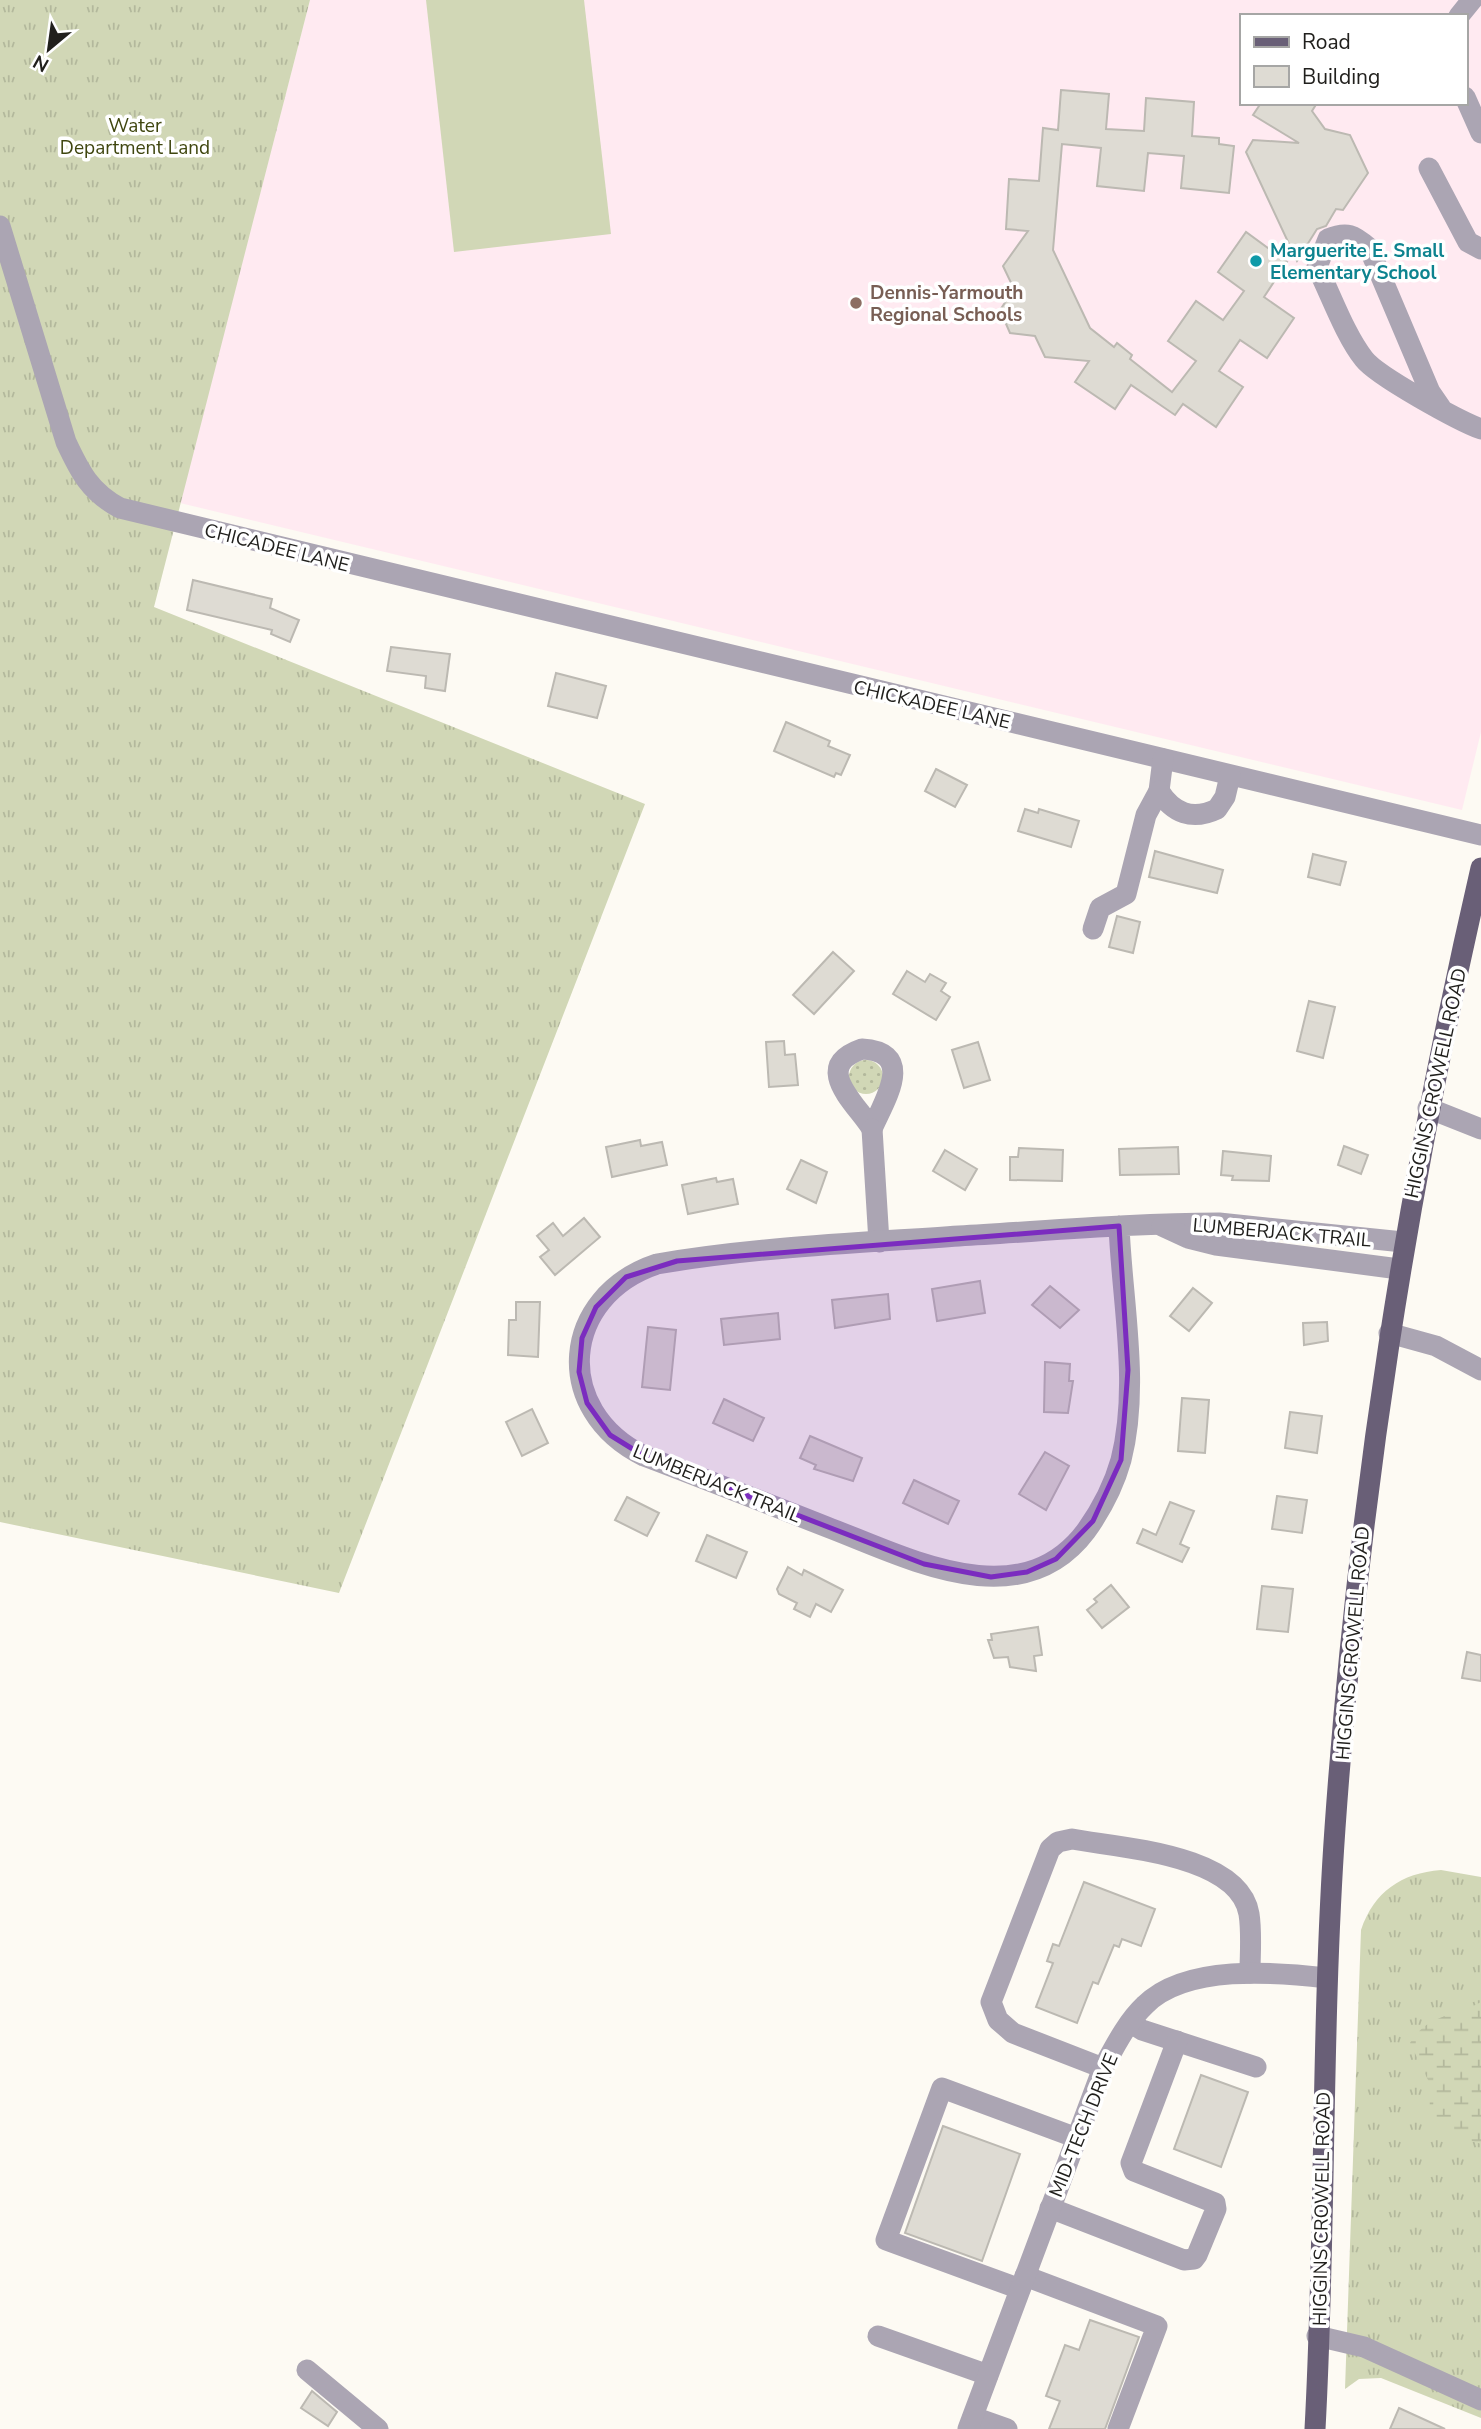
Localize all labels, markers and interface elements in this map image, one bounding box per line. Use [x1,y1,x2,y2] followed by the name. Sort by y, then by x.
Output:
[14,14,84,84] north arrow
[1240,14,1467,105] legend
[1302,28,1351,56] text: Road
[29,48,54,78] text: N
[1302,63,1380,91] text: Building
[60,113,210,161] park label: Water Department Land
[1270,238,1444,286] place label: Marguerite E. Small Elementary School
[1248,253,1264,269] marker: Marguerite E. Small Elementary School
[870,280,1023,328] place label: Dennis-Yarmouth Regional Schools
[848,295,864,311] marker: Dennis-Yarmouth Regional Schools
[202,517,352,579] street label: CHICADEE LANE
[851,674,1013,736] street label: CHICKADEE LANE
[1399,966,1473,1201] street label: HIGGINS CROWELL ROAD
[1192,1212,1373,1254] street label: LUMBERJACK TRAIL
[629,1438,805,1530] street label: LUMBERJACK TRAIL
[1330,1525,1376,1761] street label: HIGGINS CROWELL ROAD
[1043,2050,1125,2201] street label: MID-TECH DRIVE
[1307,2092,1337,2326] street label: HIGGINS CROWELL ROAD

